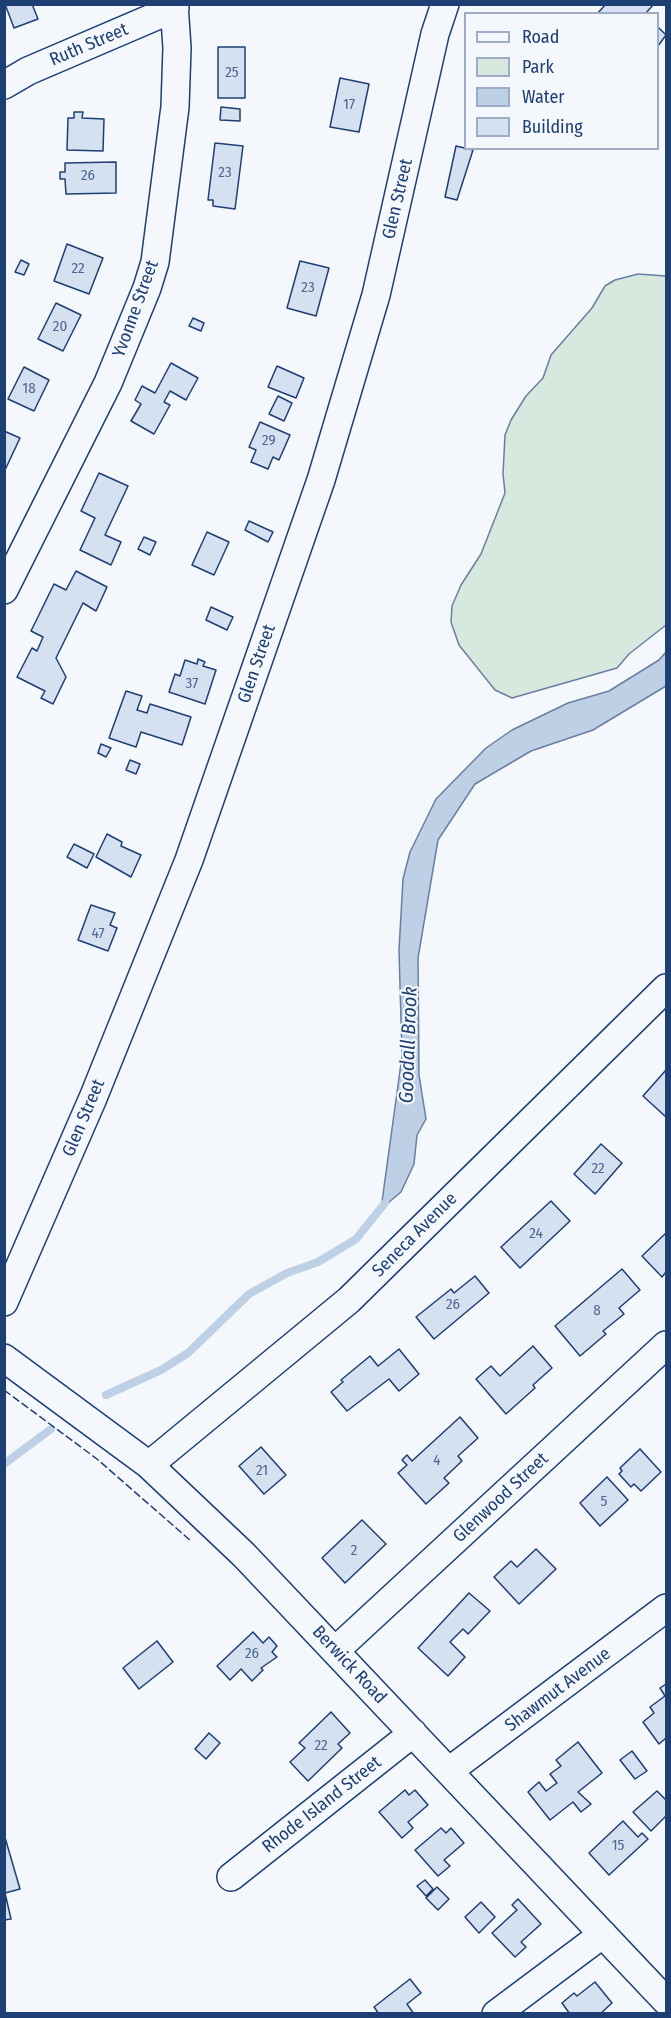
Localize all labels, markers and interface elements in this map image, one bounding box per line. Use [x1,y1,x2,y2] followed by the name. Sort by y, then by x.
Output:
[464,12,659,150] legend
[47,19,131,71] street label: Ruth Street
[522,26,559,48] text: Road
[522,56,554,78] text: Park
[225,64,239,82] house number: 25
[522,86,565,108] text: Water
[343,96,355,114] house number: 17
[522,116,583,138] text: Building
[378,157,418,241] street label: Glen Street
[218,164,232,182] house number: 23
[81,167,95,185] house number: 26
[108,257,164,361] street label: Yvonne Street
[71,260,85,278] house number: 22
[301,279,315,297] house number: 23
[53,318,67,336] house number: 20
[22,380,36,398] house number: 18
[262,432,276,450] house number: 29
[233,622,281,706] street label: Glen Street
[186,675,198,693] house number: 37
[91,925,105,943] house number: 47
[395,986,423,1104] water label: Goodall Brook
[58,1076,110,1160] street label: Glen Street
[591,1160,605,1178] house number: 22
[368,1188,462,1282] street label: Seneca Avenue
[529,1225,543,1243] house number: 24
[446,1296,460,1314] house number: 26
[593,1302,601,1320] house number: 8
[449,1448,553,1548] street label: Glenwood Street
[433,1452,441,1470] house number: 4
[256,1462,268,1480] house number: 21
[601,1493,607,1511] house number: 5
[351,1542,357,1560] house number: 2
[307,1621,391,1709] street label: Berwick Road
[501,1643,615,1737] street label: Shawmut Avenue
[245,1645,259,1663] house number: 26
[314,1737,328,1755] house number: 22
[258,1752,386,1858] street label: Rhode Island Street
[612,1837,624,1855] house number: 15

